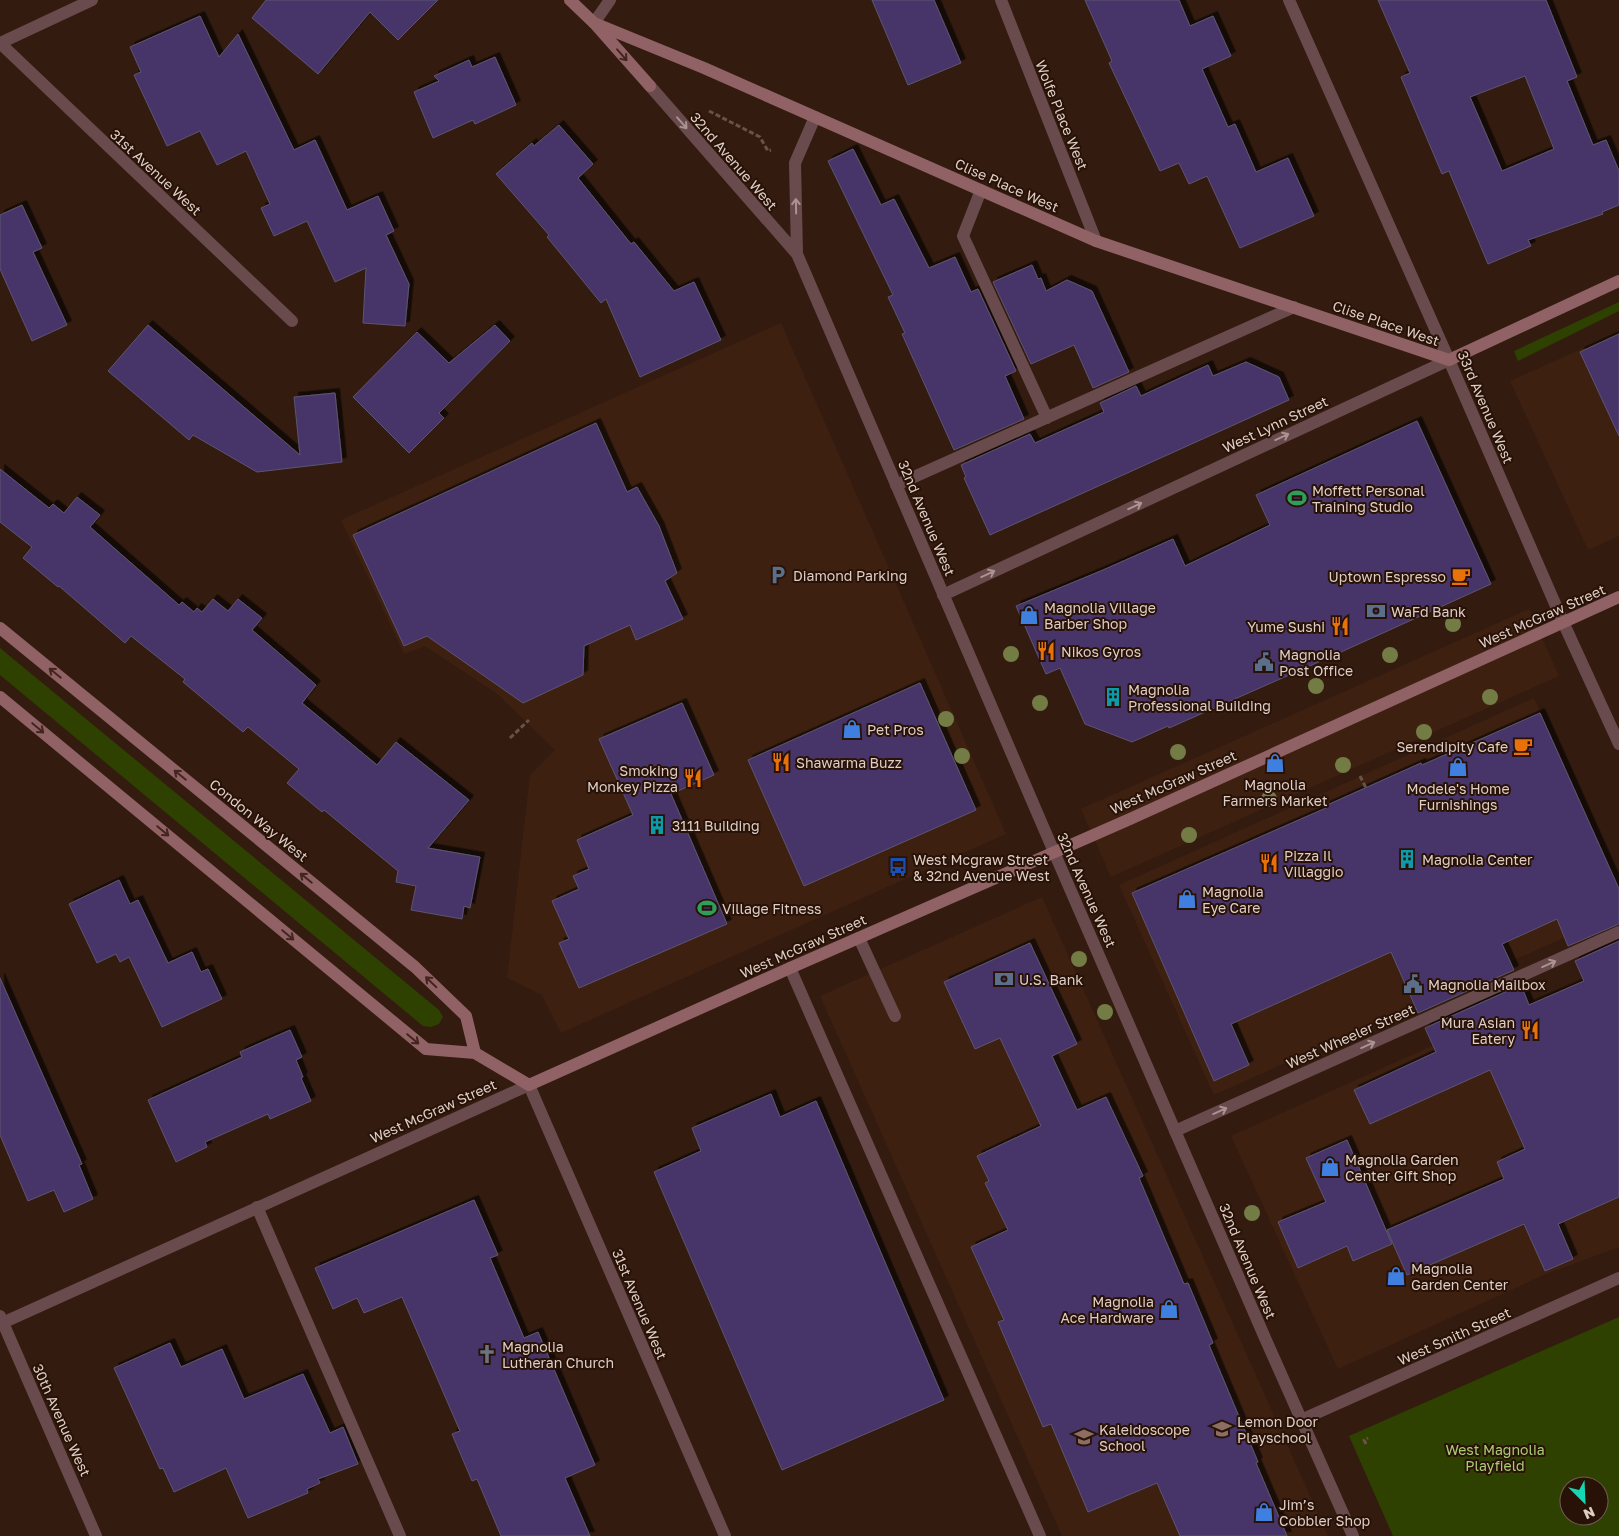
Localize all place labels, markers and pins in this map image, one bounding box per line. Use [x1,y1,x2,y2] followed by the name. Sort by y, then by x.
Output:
[1312,482,1425,515] place label: Moffett Personal Training Studio
[1286,487,1308,509] sports icon: Moffett Personal Training Studio
[767,564,789,586] parking icon: Diamond Parking
[1450,565,1472,587] cafe icon: Uptown Espresso
[793,567,907,584] place label: Diamond Parking
[1329,568,1446,585] place label: Uptown Espresso
[1044,599,1156,632] place label: Magnolia Village Barber Shop
[1365,600,1387,622] bank icon: WaFd Bank
[1391,603,1466,620] place label: WaFd Bank
[1018,604,1040,626] shop icon: Magnolia Village Barber Shop
[1329,615,1351,637] restaurant icon: Yume Sushi
[1247,618,1325,635] place label: Yume Sushi
[1035,640,1057,662] restaurant icon: Nikos Gyros
[1061,643,1141,660] place label: Nikos Gyros
[1279,646,1353,679] place label: Magnolia Post Office
[1253,651,1275,673] public building icon: Magnolia Post Office
[1128,681,1271,714] place label: Magnolia Professional Building
[1102,686,1124,708] building icon: Magnolia Professional Building
[841,718,863,740] shop icon: Pet Pros
[867,721,924,738] place label: Pet Pros
[1512,735,1534,757] cafe icon: Serendipity Cafe
[1396,738,1508,755] place label: Serendipity Cafe
[770,751,792,773] restaurant icon: Shawarma Buzz
[1264,752,1286,774] shop icon: Magnolia Farmers Market
[796,754,902,771] place label: Shawarma Buzz
[1447,756,1469,778] shop icon: Modele's Home Furnishings
[587,762,678,795] place label: Smoking Monkey Pizza
[682,767,704,789] restaurant icon: Smoking Monkey Pizza
[1222,776,1328,809] place label: Magnolia Farmers Market
[1406,780,1510,813] place label: Modele's Home Furnishings
[646,814,668,836] building icon: 3111 Building
[672,817,760,834] place label: 3111 Building
[1284,847,1343,880] place label: Pizza Il Villaggio
[1396,848,1418,870] building icon: Magnolia Center
[913,851,1050,884] place label: West Mcgraw Street & 32nd Avenue West
[1422,851,1533,868] place label: Magnolia Center
[1258,852,1280,874] restaurant icon: Pizza Il Villaggio
[887,856,909,878] bus stop icon: West Mcgraw Street & 32nd Avenue West
[1202,883,1264,916] place label: Magnolia Eye Care
[1176,888,1198,910] shop icon: Magnolia Eye Care
[696,897,718,919] sports icon: Village Fitness
[722,900,821,917] place label: Village Fitness
[993,968,1015,990] bank icon: U.S. Bank
[1019,971,1083,988] place label: U.S. Bank
[1402,973,1424,995] public building icon: Magnolia Mailbox
[1428,976,1546,993] place label: Magnolia Mailbox
[1441,1014,1515,1047] place label: Mura Asian Eatery
[1519,1019,1541,1041] restaurant icon: Mura Asian Eatery
[1345,1151,1459,1184] place label: Magnolia Garden Center Gift Shop
[1319,1156,1341,1178] shop icon: Magnolia Garden Center Gift Shop
[1411,1260,1509,1293] place label: Magnolia Garden Center
[1385,1265,1407,1287] shop icon: Magnolia Garden Center
[1061,1293,1154,1326] place label: Magnolia Ace Hardware
[1158,1298,1180,1320] shop icon: Magnolia Ace Hardware
[502,1338,614,1371] place label: Magnolia Lutheran Church
[476,1343,498,1365] church icon: Magnolia Lutheran Church
[1237,1413,1318,1446] place label: Lemon Door Playschool
[1211,1418,1233,1440] school or university icon: Lemon Door Playschool
[1099,1421,1190,1454] place label: Kaleidoscope School
[1073,1426,1095,1448] school or university icon: Kaleidoscope School
[1279,1496,1370,1529] place label: Jim’s Cobbler Shop
[1253,1501,1275,1523] shop icon: Jim’s Cobbler Shop

